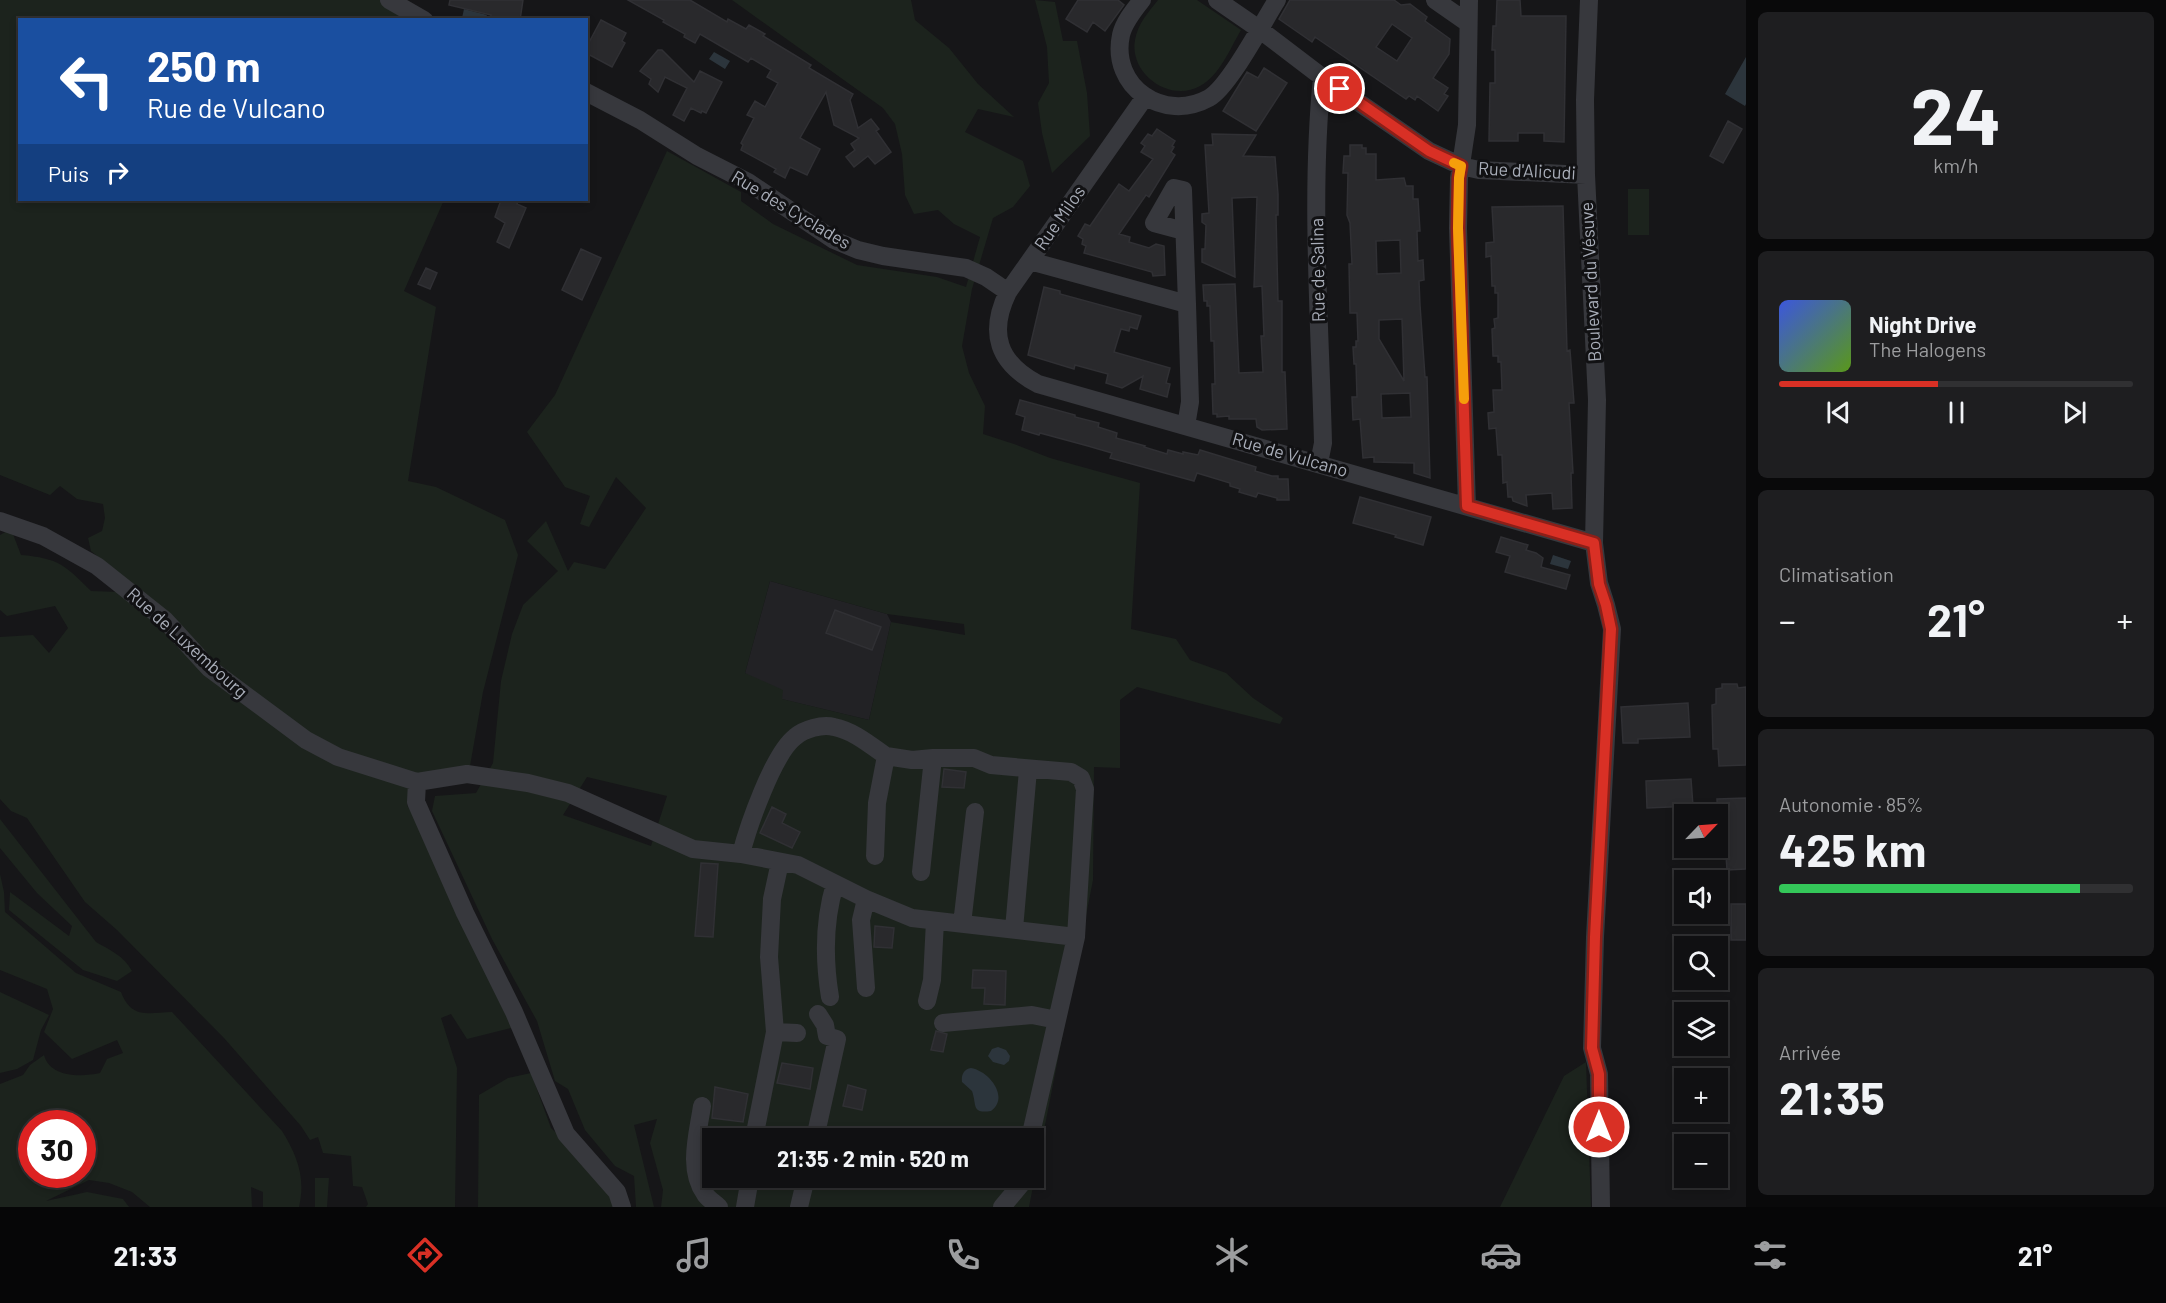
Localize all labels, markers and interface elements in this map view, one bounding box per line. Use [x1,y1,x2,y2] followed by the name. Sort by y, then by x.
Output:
[147,40,261,90] text: 250 m
[48,42,126,120] icon: left
[1314,63,1365,114] pin
[1911,67,2001,161] text: 24
[1323,72,1356,105] icon: arrive
[147,91,326,123] text: Rue de Vulcano
[1933,153,1979,177] text: km/h
[101,156,134,189] icon: right
[1478,156,1577,184] street label: Rue d'Alicudi
[48,160,89,186] text: Puis
[728,165,855,253] street label: Rue des Cyclades
[1029,181,1089,254] street label: Rue Milos
[1575,202,1605,363] street label: Boulevard du Vésuve
[1305,218,1329,322] street label: Rue de Salina
[1869,311,1977,337] text: Night Drive
[1869,337,1986,361] text: The Halogens
[1822,396,1855,429] icon: previous
[1940,396,1973,429] icon: pause
[2058,396,2091,429] icon: next
[1230,427,1351,481] street label: Rue de Vulcano
[1779,562,1894,586] text: Climatisation
[123,582,252,702] street label: Rue de Luxembourg
[1927,592,1985,646] text: 21°
[1779,600,1796,640] text: −
[2117,600,2133,640] text: +
[1779,792,1923,816] text: Autonomie · 85%
[1674,804,1728,858] north arrow
[1674,804,1728,1188] map controls
[1779,822,1926,876] text: 425 km
[1674,870,1728,924] button: sound
[1674,936,1728,990] button: search
[1674,1002,1728,1056] button: layers
[1779,1040,1841,1064] text: Arrivée
[1674,1068,1728,1122] button: +
[1779,1070,1885,1124] text: 21:35
[1567,1095,1631,1159] position arrow
[18,1110,96,1188] speed limit sign: 30
[1674,1134,1728,1188] button: −
[777,1145,969,1171] text: 21:35 · 2 min · 520 m
[404,1234,446,1276] icon: directions
[673,1234,715,1276] icon: music
[942,1234,984,1276] icon: phone
[1211,1234,1253,1276] icon: climate
[1480,1234,1522,1276] icon: car
[1749,1234,1791,1276] icon: filters
[113,1239,177,1271] text: 21:33
[2018,1239,2052,1271] text: 21°

